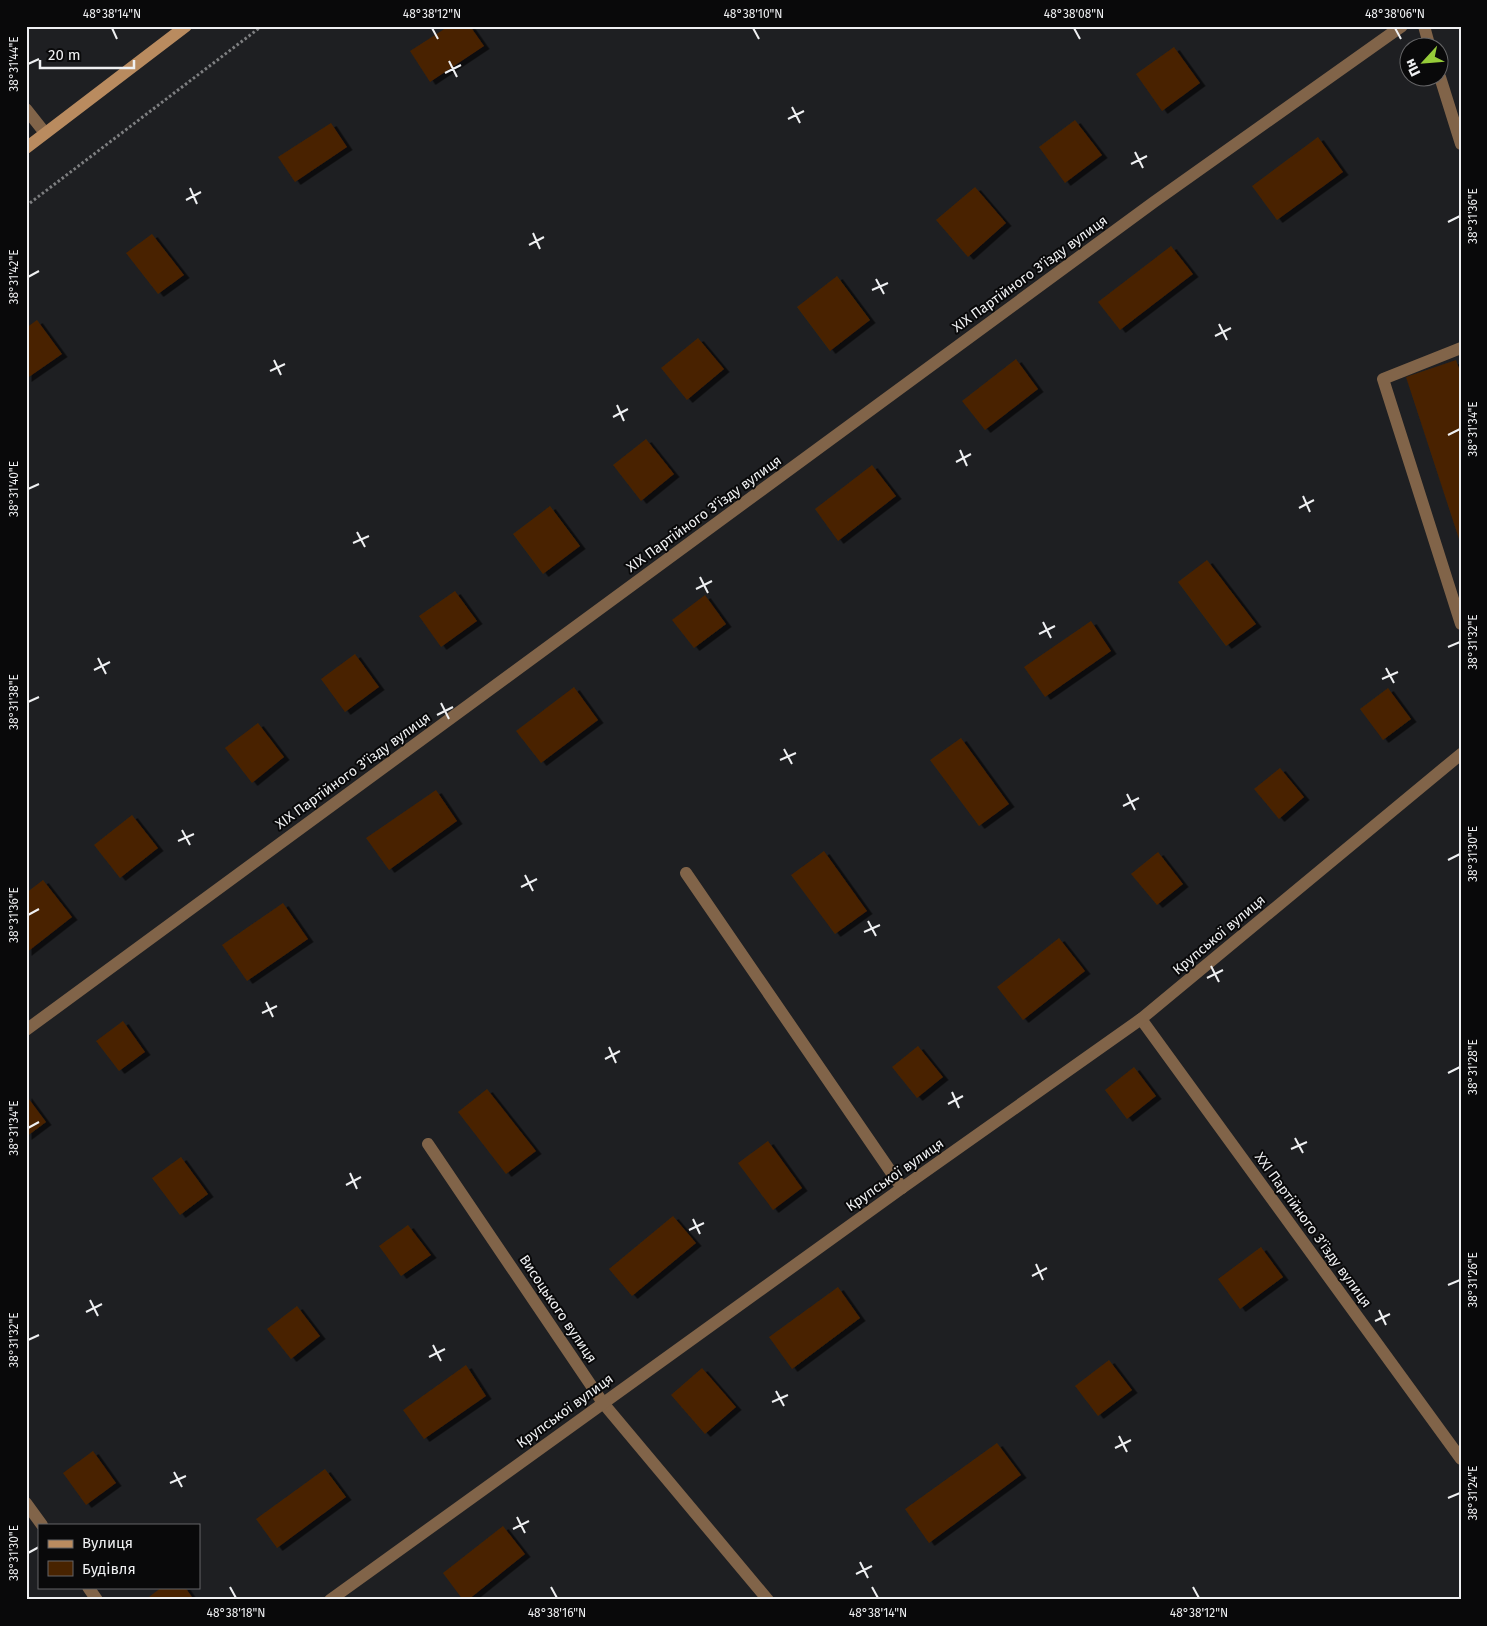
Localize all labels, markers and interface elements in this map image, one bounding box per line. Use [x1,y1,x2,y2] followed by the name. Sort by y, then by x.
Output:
[83,7,141,21] text: 48°38'14"N
[403,7,461,21] text: 48°38'12"N
[723,7,783,21] text: 48°38'10"N
[1044,7,1104,21] text: 48°38'08"N
[1365,7,1425,21] text: 48°38'06"N
[7,36,21,92] text: 38°31'44"E
[40,38,134,70] scale bar
[1400,38,1450,88] north arrow
[48,46,81,64] text: 20 m
[1401,56,1424,79] text: Пн
[1466,188,1480,244] text: 38°31'36"E
[949,212,1111,336] street label: XIX Партійного З'їзду вулиця
[7,249,21,305] text: 38°31'42"E
[1466,401,1480,457] text: 38°31'34"E
[623,452,785,576] street label: XIX Партійного З'їзду вулиця
[7,461,21,517] text: 38°31'40"E
[1466,614,1480,670] text: 38°31'32"E
[7,674,21,730] text: 38°31'38"E
[272,709,434,833] street label: XIX Партійного З'їзду вулиця
[1466,826,1480,882] text: 38°31'30"E
[7,887,21,943] text: 38°31'36"E
[1169,891,1269,979] street label: Крупської вулиця
[1466,1039,1480,1095] text: 38°31'28"E
[7,1100,21,1156] text: 38°31'34"E
[843,1135,947,1215] street label: Крупської вулиця
[1251,1149,1375,1311] street label: XXI Партійного З'їзду вулиця
[516,1252,600,1366] street label: Висоцького вулиця
[1466,1252,1480,1308] text: 38°31'26"E
[7,1312,21,1368] text: 38°31'32"E
[513,1370,617,1452] street label: Крупської вулиця
[1466,1466,1480,1521] text: 38°31'24"E
[38,1524,200,1588] legend
[7,1525,21,1581] text: 38°31'30"E
[82,1534,133,1552] text: Вулиця
[82,1560,136,1578] text: Будівля
[207,1606,265,1620] text: 48°38'18"N
[528,1606,586,1620] text: 48°38'16"N
[849,1606,907,1620] text: 48°38'14"N
[1170,1606,1228,1620] text: 48°38'12"N

